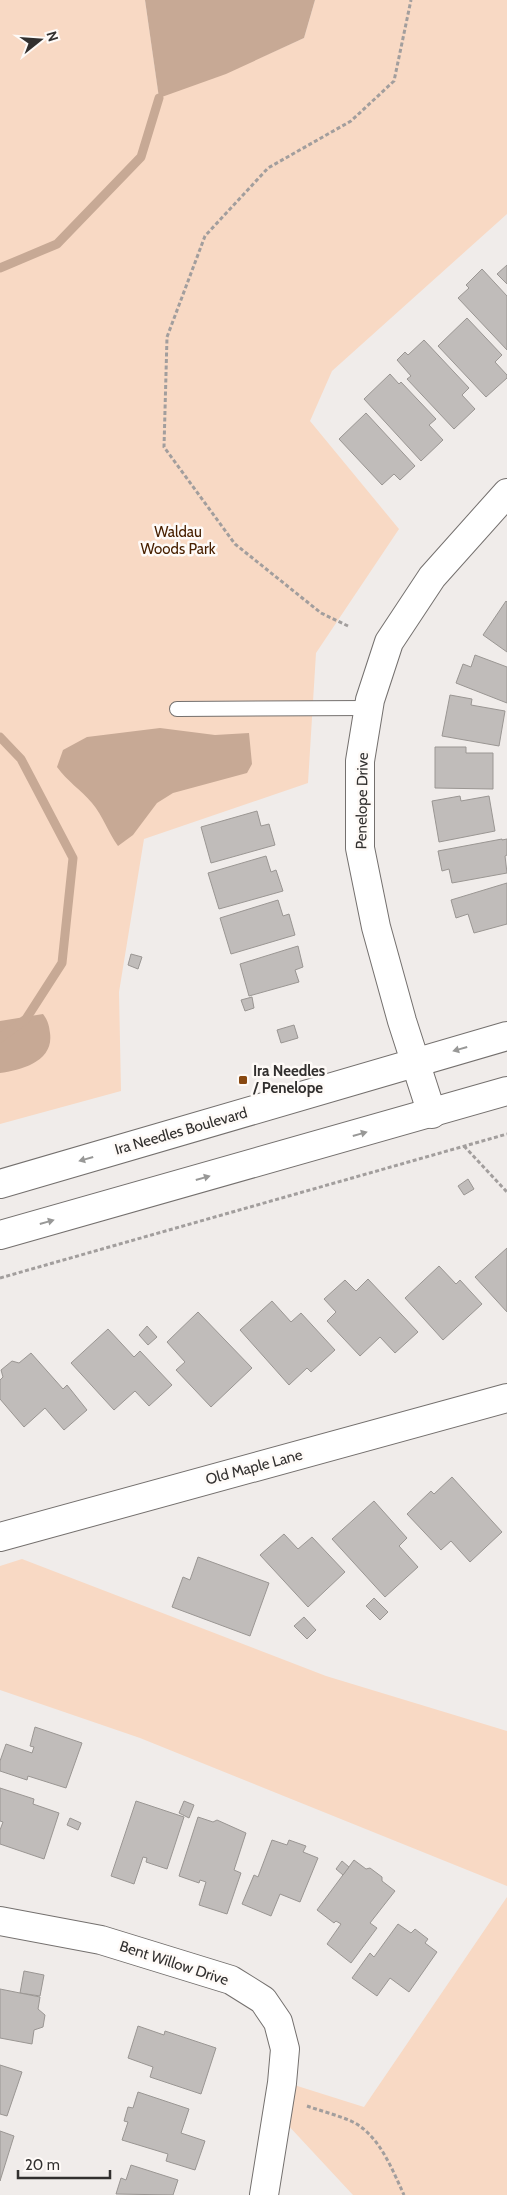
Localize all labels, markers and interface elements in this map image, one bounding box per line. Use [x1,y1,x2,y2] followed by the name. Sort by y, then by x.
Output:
[15,15,65,65] north arrow
[42,29,62,44] text: N
[140,523,216,558] park label: Waldau Woods Park
[352,752,372,850] street label: Penelope Drive
[452,1045,468,1053] one-way arrow
[252,1062,325,1097] place label: Ira Needles / Penelope
[237,1074,249,1086] marker: Ira Needles / Penelope
[113,1103,249,1159] street label: Ira Needles Boulevard
[352,1130,367,1138] one-way arrow
[78,1155,93,1163] one-way arrow
[196,1173,211,1181] one-way arrow
[40,1217,55,1225] one-way arrow
[204,1445,305,1489] street label: Old Maple Lane
[117,1937,231,1989] street label: Bent Willow Drive
[18,2148,110,2180] scale bar
[25,2156,60,2174] text: 20 m

